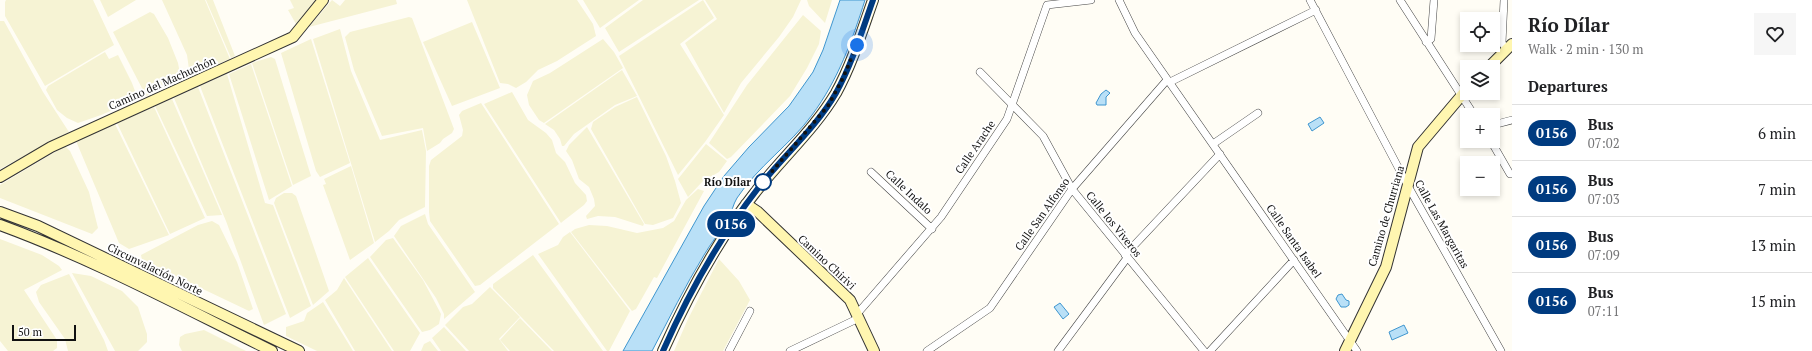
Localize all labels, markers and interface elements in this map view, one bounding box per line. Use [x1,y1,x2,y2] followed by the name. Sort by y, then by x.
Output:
[1460,12,1500,196] map controls
[1460,12,1500,52] button: locate
[1528,12,1609,37] text: Río Dílar
[1754,13,1796,55] button: heart
[847,35,867,55] your location
[1528,40,1643,58] text: Walk · 2 min · 130 m
[106,53,218,113] street label: Camino del Machuchón
[1460,60,1500,100] button: layers
[1528,76,1608,96] text: Departures
[1460,108,1500,148] button: +
[1588,114,1614,134] text: Bus
[952,117,998,176] street label: Calle Arache
[1536,123,1568,142] text: 0156
[1758,123,1796,143] text: 6 min
[1588,134,1620,152] text: 07:02
[1460,156,1500,196] button: −
[1365,164,1407,268] street label: Camino de Churriana
[883,167,935,217] street label: Calle Indalo
[1588,170,1614,190] text: Bus
[754,173,772,191] marker: Río Dílar
[704,175,751,189] place label: Río Dílar
[1012,175,1072,253] street label: Calle San Alfonso
[1412,177,1472,271] street label: Calle Las Margaritas
[1536,179,1568,198] text: 0156
[1758,179,1796,199] text: 7 min
[1083,188,1145,260] street label: Calle los Viveros
[1588,190,1620,208] text: 07:03
[1263,201,1325,281] street label: Calle Santa Isabel
[703,211,759,237] line badge: 0156
[715,214,747,233] text: 0156
[1588,226,1614,246] text: Bus
[795,232,859,292] street label: Camino Chirivi
[1536,235,1568,254] text: 0156
[1750,235,1796,255] text: 13 min
[105,240,205,298] street label: Circunvalación Norte
[1588,246,1620,264] text: 07:09
[1588,282,1614,302] text: Bus
[1536,291,1568,310] text: 0156
[1750,291,1796,311] text: 15 min
[1588,302,1620,320] text: 07:11
[12,323,76,342] scale bar
[18,325,42,339] text: 50 m

